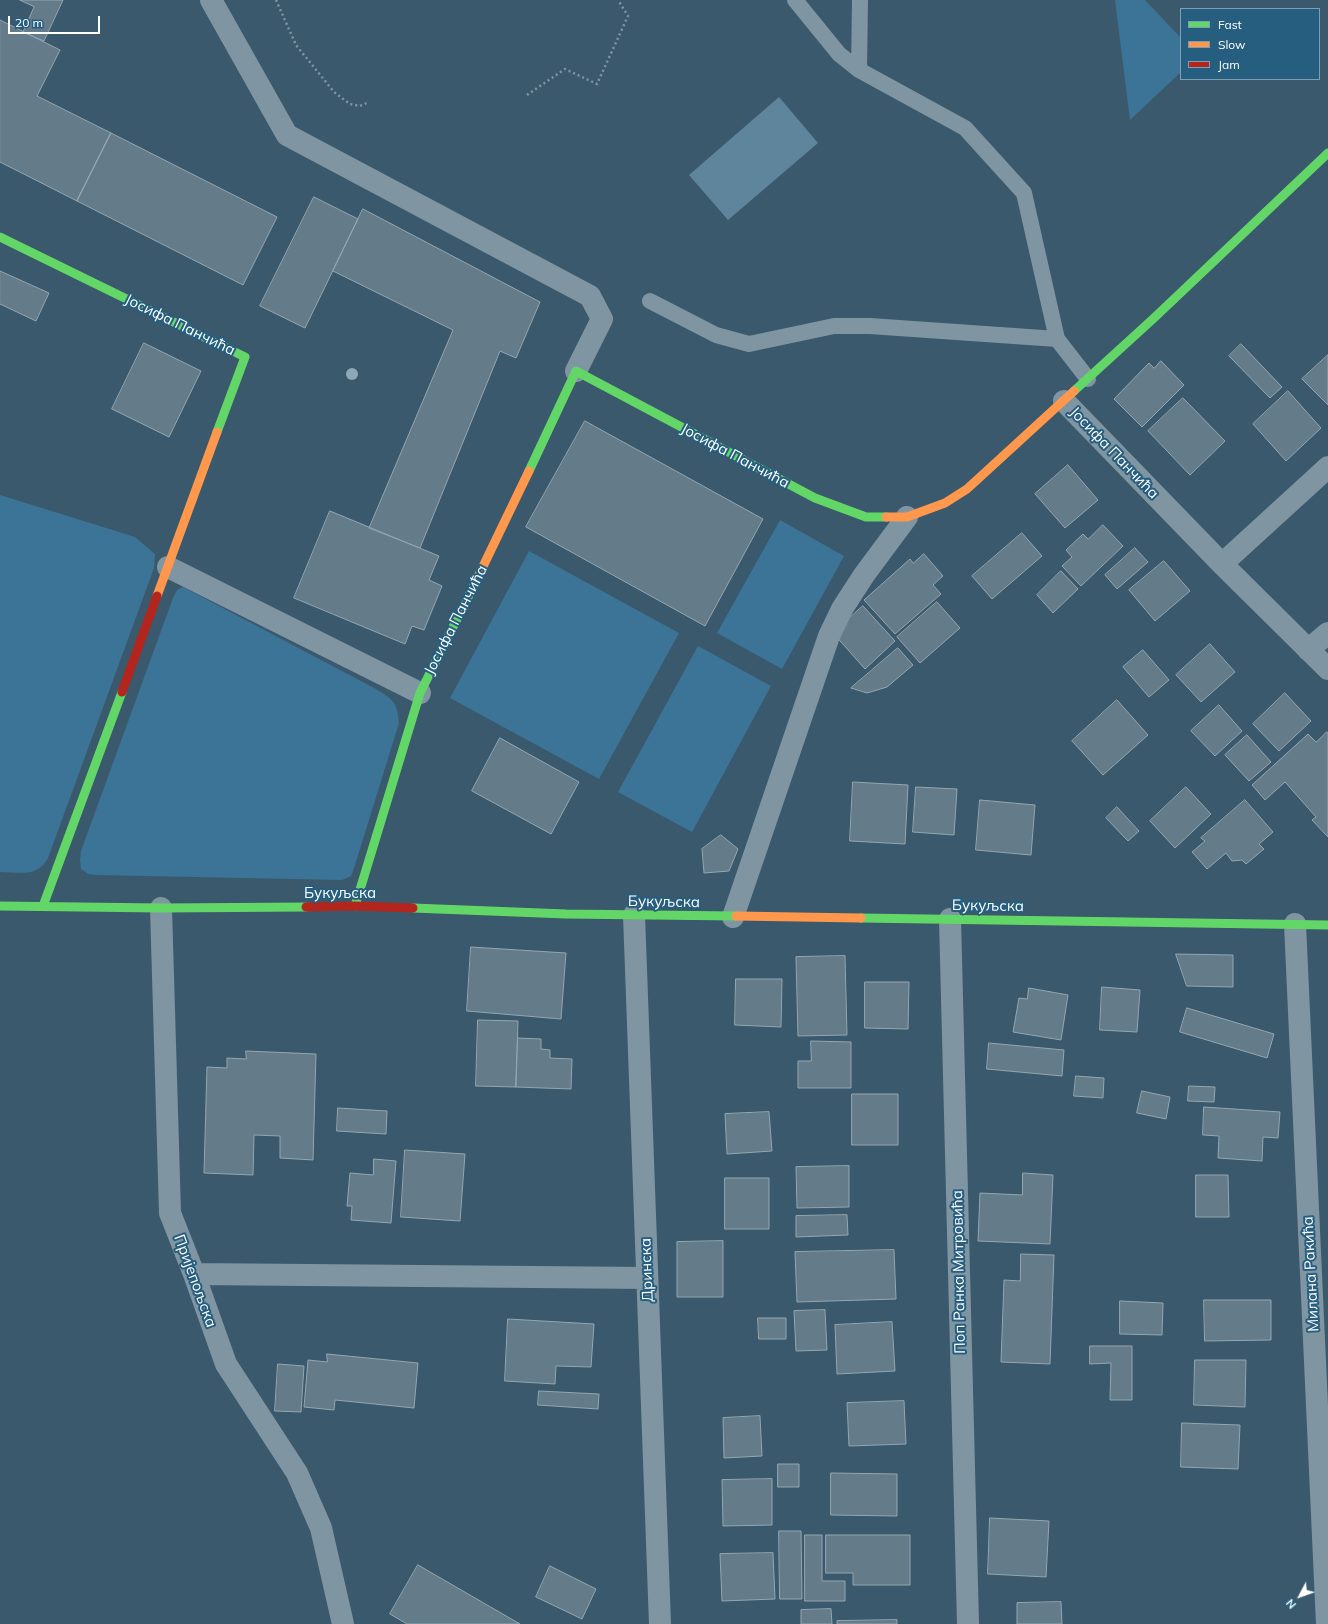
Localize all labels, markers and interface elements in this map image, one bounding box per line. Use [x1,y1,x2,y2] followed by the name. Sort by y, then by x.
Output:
[10,8,102,34] scale bar
[1180,8,1320,80] legend
[15,15,43,30] text: 20 m
[1218,17,1242,32] text: Fast
[1218,37,1246,52] text: Slow
[1218,57,1240,72] text: Jam
[122,290,238,360] street label: Јосифа Панчића
[1066,403,1162,503] street label: Јосифа Панчића
[678,420,792,492] street label: Јосифа Панчића
[421,562,491,678] street label: Јосифа Панчића
[304,884,376,902] street label: Букуљска
[628,892,700,912] street label: Букуљска
[952,896,1024,916] street label: Букуљска
[949,1190,969,1354] street label: Поп Ранка Митровића
[1299,1216,1323,1332] street label: Милана Ракића
[170,1232,220,1330] street label: Пријепољска
[637,1238,657,1302] street label: Дринска
[1280,1576,1320,1616] north arrow
[1283,1596,1299,1612] text: N

